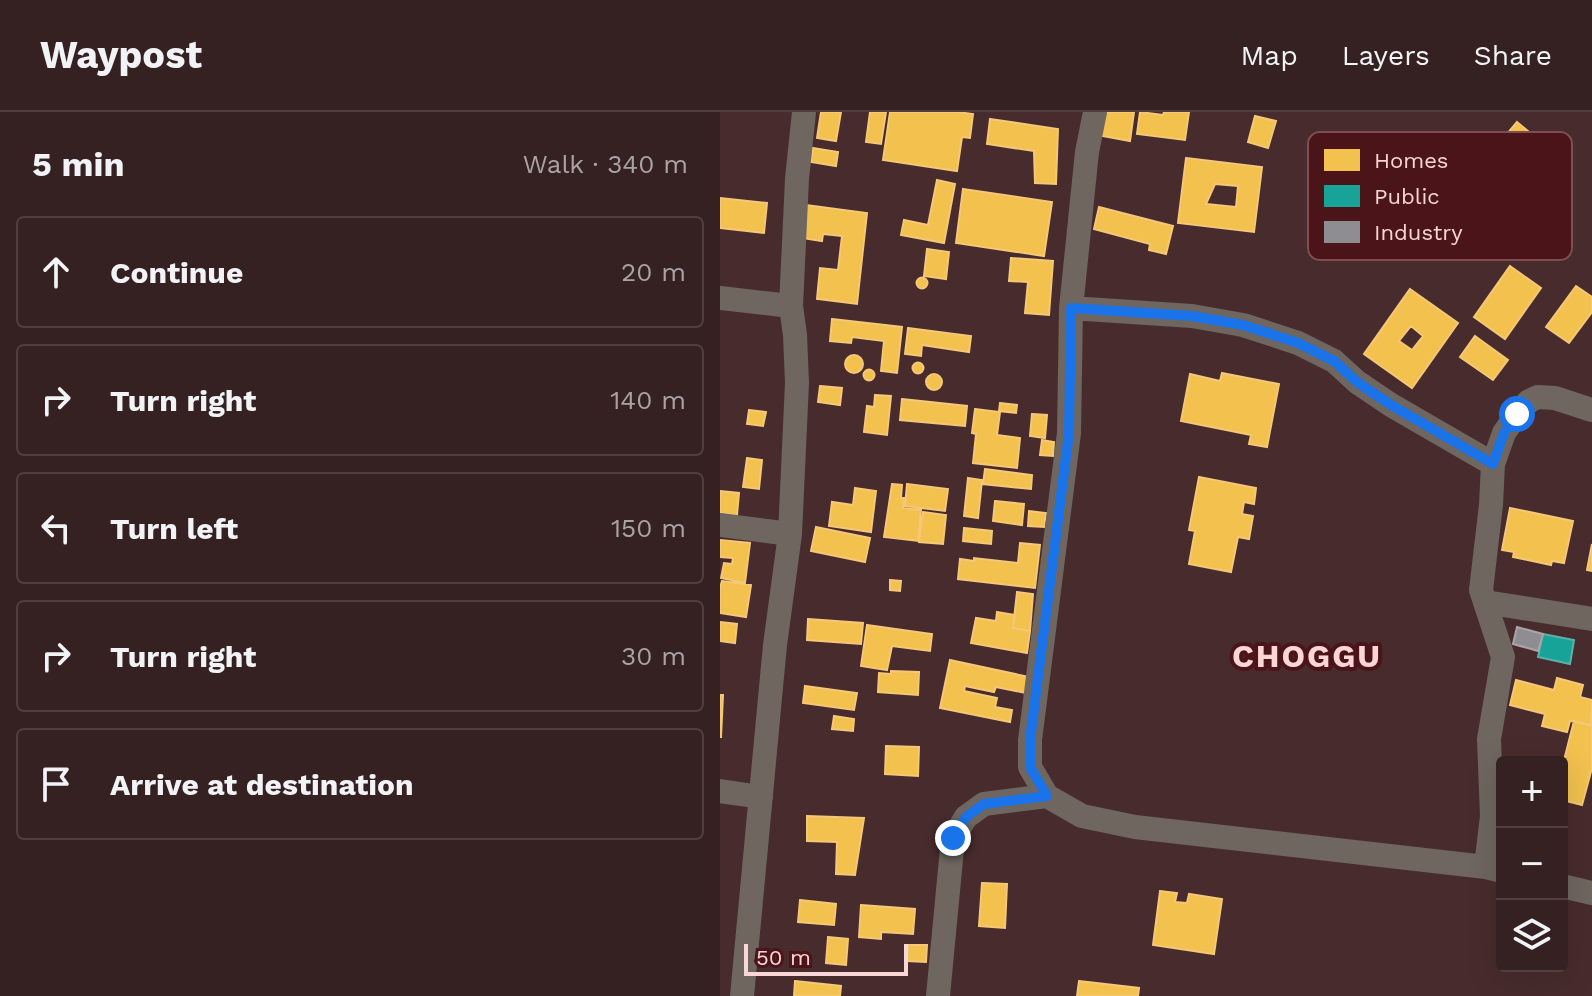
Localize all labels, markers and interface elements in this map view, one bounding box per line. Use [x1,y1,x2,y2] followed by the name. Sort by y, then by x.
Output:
[40,33,202,77] text: Waypost
[1241,39,1298,72] text: Map
[1342,39,1430,72] text: Layers
[1474,39,1552,72] text: Share
[1308,132,1572,260] legend
[32,144,125,184] text: 5 min
[1374,148,1448,173] text: Homes
[523,149,688,179] text: Walk · 340 m
[1374,184,1440,209] text: Public
[1374,220,1463,245] text: Industry
[34,250,78,294] icon: ahead
[110,255,243,290] text: Continue
[621,257,686,287] text: 20 m
[34,378,78,422] icon: right
[110,383,256,418] text: Turn right
[610,385,686,415] text: 140 m
[1499,396,1535,432] route start
[34,506,78,550] icon: left
[110,511,238,546] text: Turn left
[611,513,686,543] text: 150 m
[34,634,78,678] icon: right
[1232,637,1382,675] district label: CHOGGU
[110,639,256,674] text: Turn right
[621,641,686,671] text: 30 m
[1496,756,1568,972] map controls
[1496,756,1568,828] button: +
[34,762,78,806] icon: arrive
[110,767,414,802] text: Arrive at destination
[935,820,971,856] route end
[1496,828,1568,900] button: −
[1496,900,1568,972] button: layers
[744,940,908,976] scale bar
[756,945,811,970] text: 50 m

